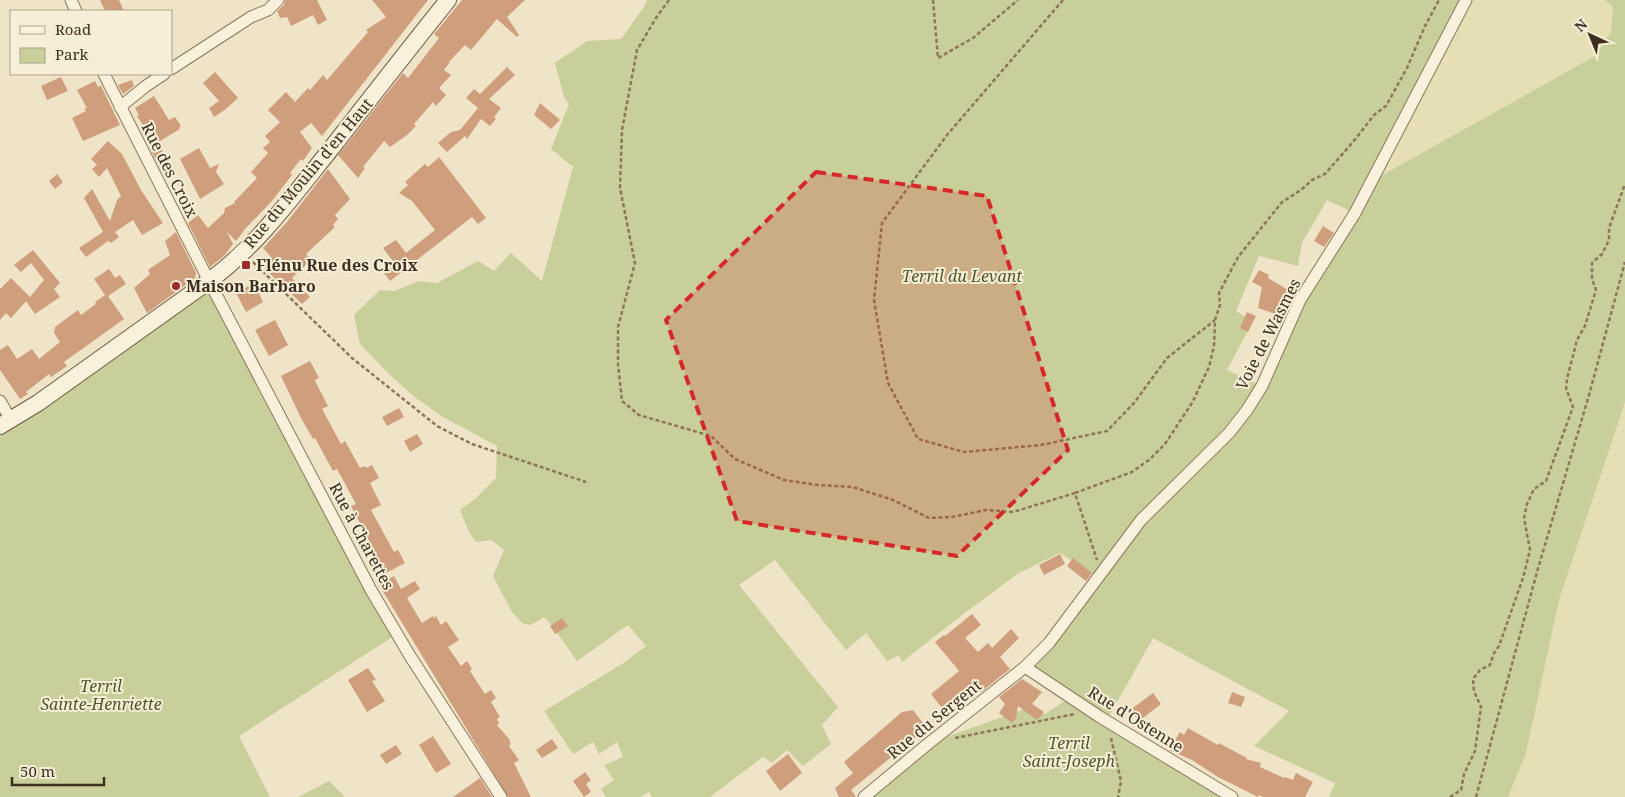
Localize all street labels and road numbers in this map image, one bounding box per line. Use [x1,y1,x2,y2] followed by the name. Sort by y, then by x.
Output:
[238,93,378,253] street label: Rue du Moulin d'en Haut
[137,119,204,222] street label: Rue des Croix
[1230,275,1306,393] street label: Voie de Wasmes
[324,478,400,594] street label: Rue à Charettes
[882,674,986,764] street label: Rue du Sergent
[1084,681,1188,757] street label: Rue d'Ostenne

